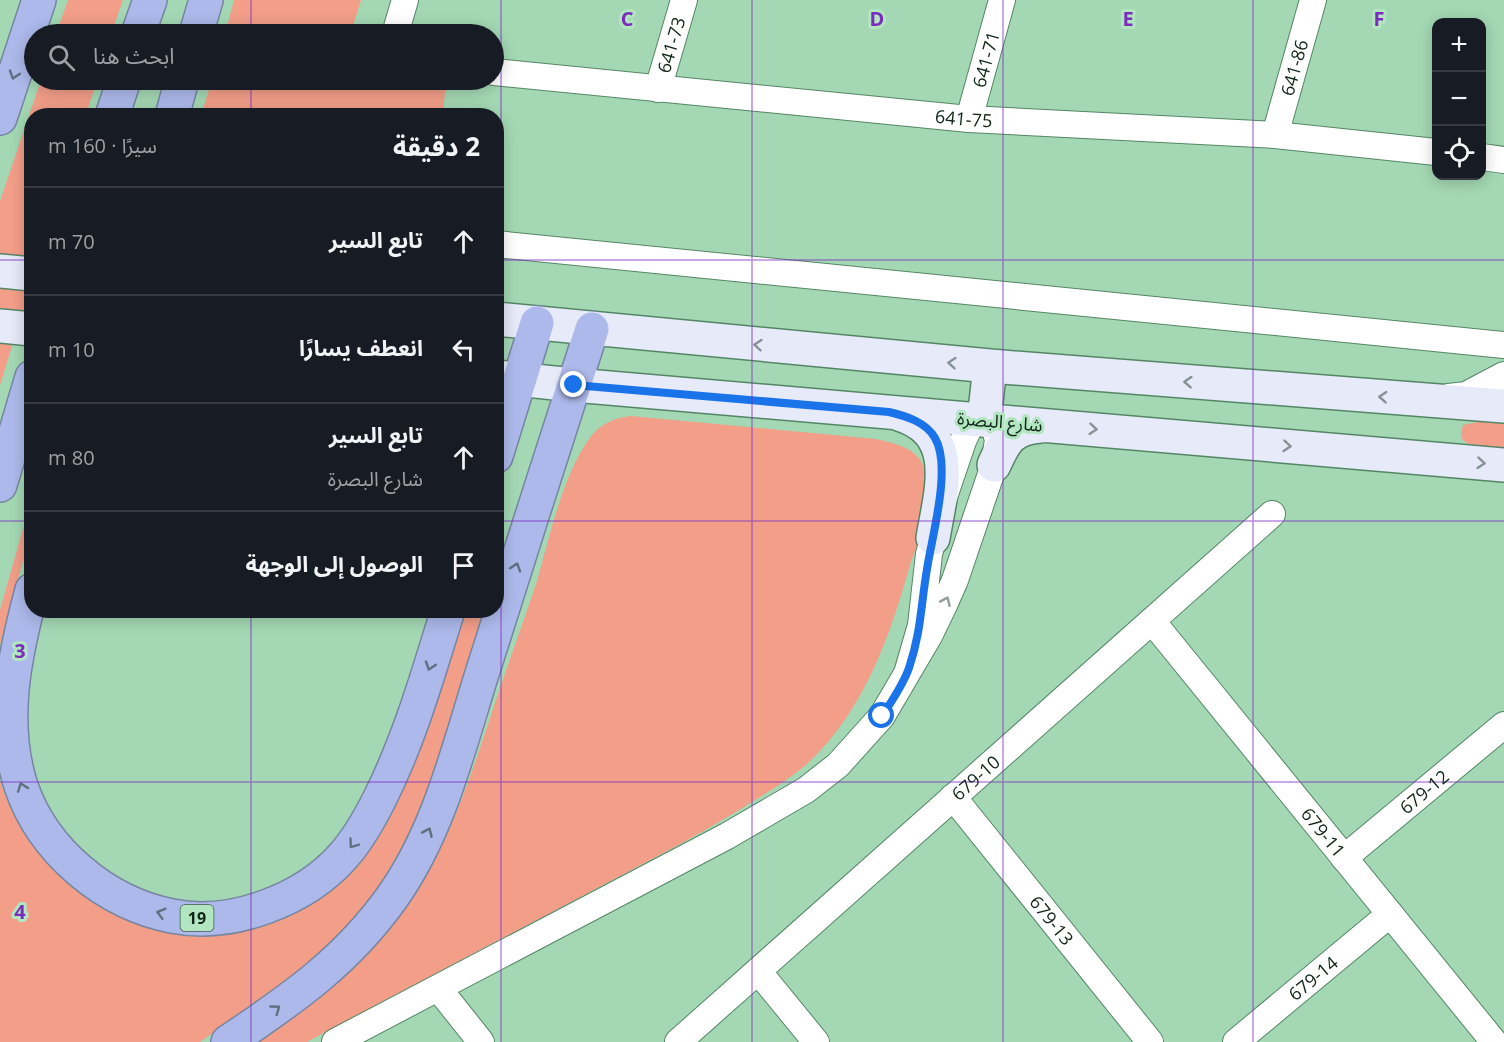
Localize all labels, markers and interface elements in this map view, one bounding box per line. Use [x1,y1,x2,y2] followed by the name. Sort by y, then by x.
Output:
[621,5,634,32] text: C
[870,5,884,32] text: D
[1122,5,1134,32] text: E
[1374,5,1384,32] text: F
[651,14,690,76] street label: 641-73
[1432,18,1486,180] map controls
[1432,18,1486,72] button: +
[24,24,504,90] search box
[966,28,1005,90] street label: 641-71
[1275,37,1313,98] street label: 641-86
[93,40,175,70] text: ابحث هنا
[45,41,78,74] icon: search
[9,70,21,80] one-way arrow
[1432,72,1486,126] button: −
[934,104,993,132] street label: 641-75
[1432,126,1486,180] button: locate
[393,128,480,164] text: 2 دقيقة
[48,132,157,159] text: سيرًا · 160 m
[329,224,423,254] text: تابع السير
[447,225,480,258] icon: ahead
[48,228,95,255] text: 70 m
[299,332,423,362] text: انعطف يسارًا
[447,333,480,366] icon: left
[48,336,95,363] text: 10 m
[753,339,763,352] one-way arrow
[948,357,957,370] one-way arrow
[560,371,586,397] route end
[1184,375,1193,388] one-way arrow
[1378,391,1387,404] one-way arrow
[956,405,1044,440] street label: شارع البصرة
[329,419,423,449] text: تابع السير
[1088,422,1097,435] one-way arrow
[1282,439,1291,452] one-way arrow
[447,441,480,474] icon: ahead
[48,444,95,471] text: 80 m
[1477,456,1486,469] one-way arrow
[328,465,423,492] text: شارع البصرة
[245,548,423,578] text: الوصول إلى الوجهة
[447,549,480,582] icon: arrive
[509,562,521,573] one-way arrow
[939,596,951,607] one-way arrow
[14,637,26,664] text: 3
[425,660,437,671] one-way arrow
[868,702,894,728] route start
[946,750,1005,806] street label: 679-10
[1394,764,1454,819] street label: 679-12
[16,782,29,793] one-way arrow
[1296,802,1351,862] street label: 679-11
[421,827,433,838] one-way arrow
[349,837,360,848] one-way arrow
[1025,890,1079,950] street label: 679-13
[14,898,26,925] text: 4
[180,905,214,931] road number: 19
[156,908,166,920] one-way arrow
[1283,951,1343,1006] street label: 679-14
[269,1005,280,1016] one-way arrow

